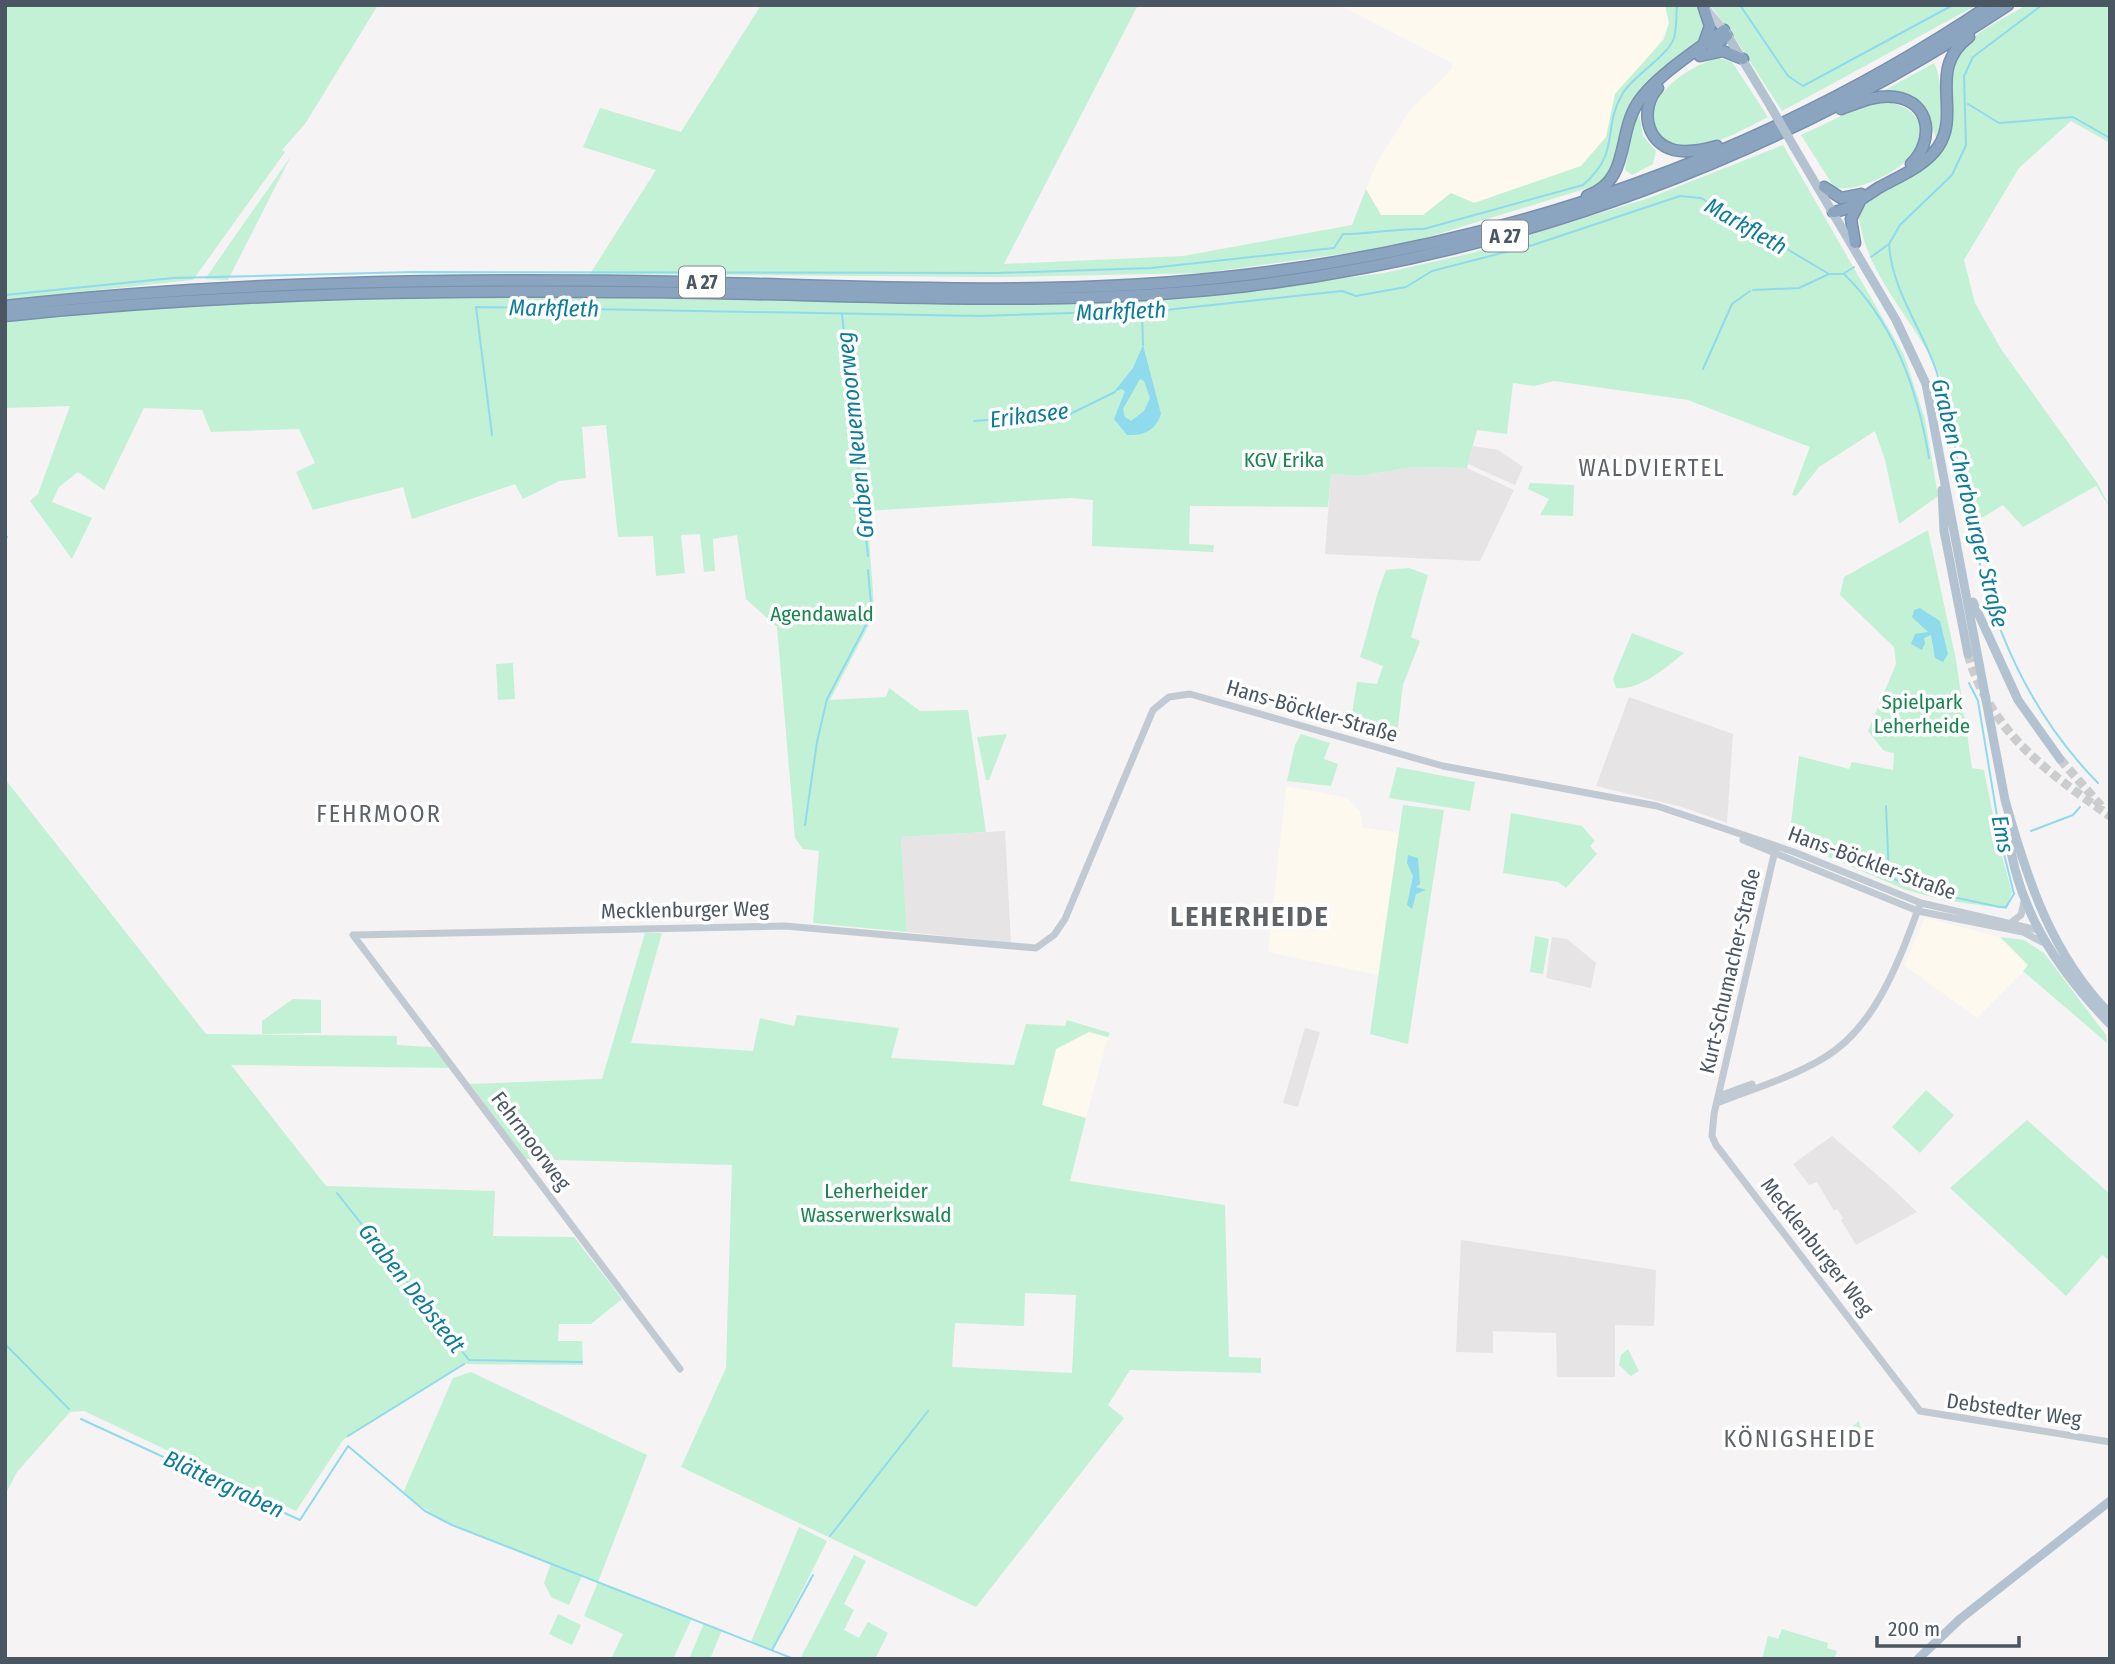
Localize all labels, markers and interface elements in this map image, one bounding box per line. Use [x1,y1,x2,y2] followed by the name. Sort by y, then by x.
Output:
[1700,191,1792,261] water label: Markfleth
[1482,220,1528,252] road number: A 27
[679,266,725,298] road number: A 27
[509,293,599,323] water label: Markfleth
[1075,295,1167,327] water label: Markfleth
[830,330,880,540] water label: Graben Neuemoorweg
[1926,376,2015,630] water label: Graben Cherbourger Straße
[988,396,1070,434] water label: Erikasee
[1244,447,1324,473] park label: KGV Erika
[1579,454,1725,482] district label: WALDVIERTEL
[770,601,874,627] park label: Agendawald
[1223,674,1401,748] street label: Hans-Böckler-Straße
[1874,689,1970,739] park label: Spielpark Leherheide
[316,800,442,828] district label: FEHRMOOR
[1986,813,2020,856] water label: Ems
[1784,820,1960,906] street label: Hans-Böckler-Straße
[1694,866,1766,1076] street label: Kurt-Schumacher-Straße
[601,896,769,924] street label: Mecklenburger Weg
[1170,900,1330,933] district label: LEHERHEIDE
[485,1087,577,1196] street label: Fehrmoorweg
[1755,1173,1879,1321] street label: Mecklenburger Weg
[801,1178,951,1228] park label: Leherheider Wasserwerkswald
[353,1218,472,1359] water label: Graben Debstedt
[1945,1388,2083,1432] street label: Debstedter Weg
[1723,1425,1877,1453] district label: KÖNIGSHEIDE
[159,1444,289,1524] water label: Blättergraben
[1877,1604,2019,1648] scale bar
[1888,1616,1940,1642] text: 200 m

